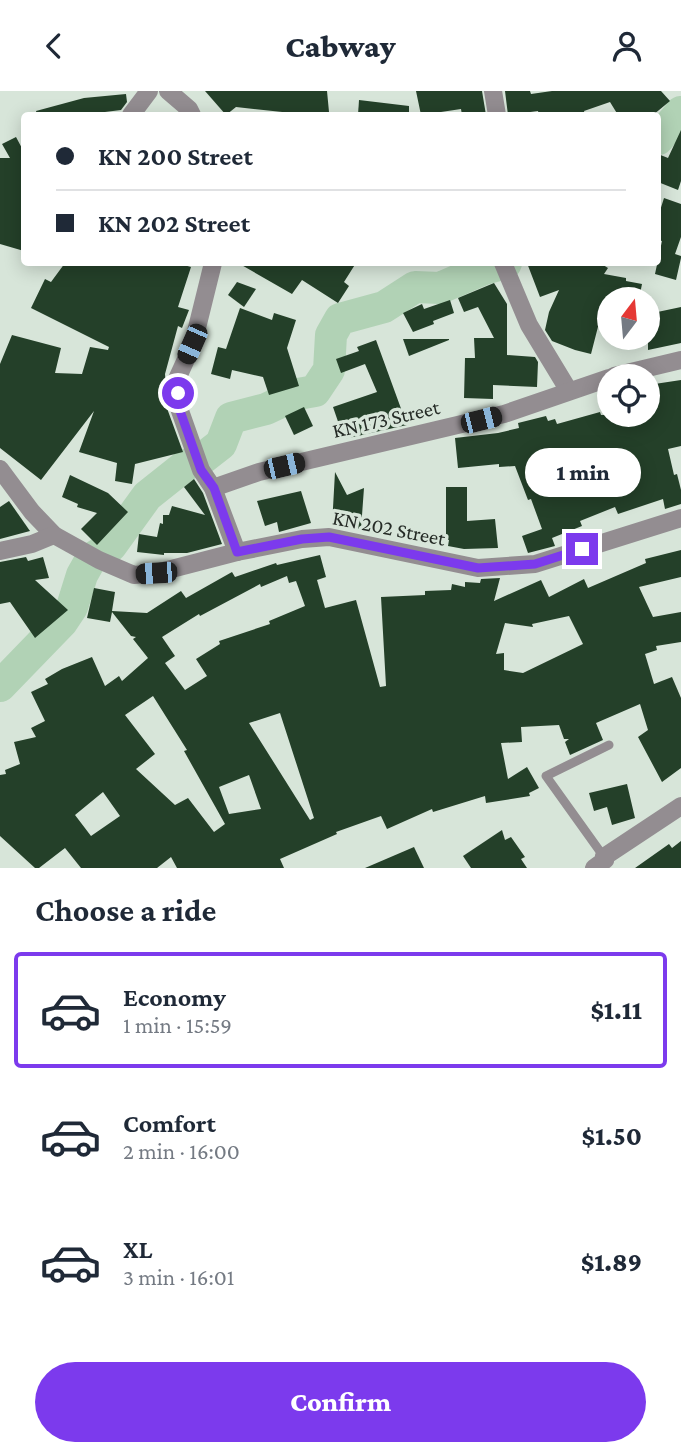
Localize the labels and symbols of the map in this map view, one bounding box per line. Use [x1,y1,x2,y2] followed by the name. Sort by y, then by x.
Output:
[597,287,660,350] north arrow
[174,321,211,367] car
[162,377,194,409] route start
[330,395,443,443] street label: KN 173 Street
[459,405,504,435] car
[524,447,640,497] callout: 1 min
[262,451,307,481] car
[330,505,449,551] street label: KN 202 Street
[566,533,598,565] route end
[135,561,178,585] car

